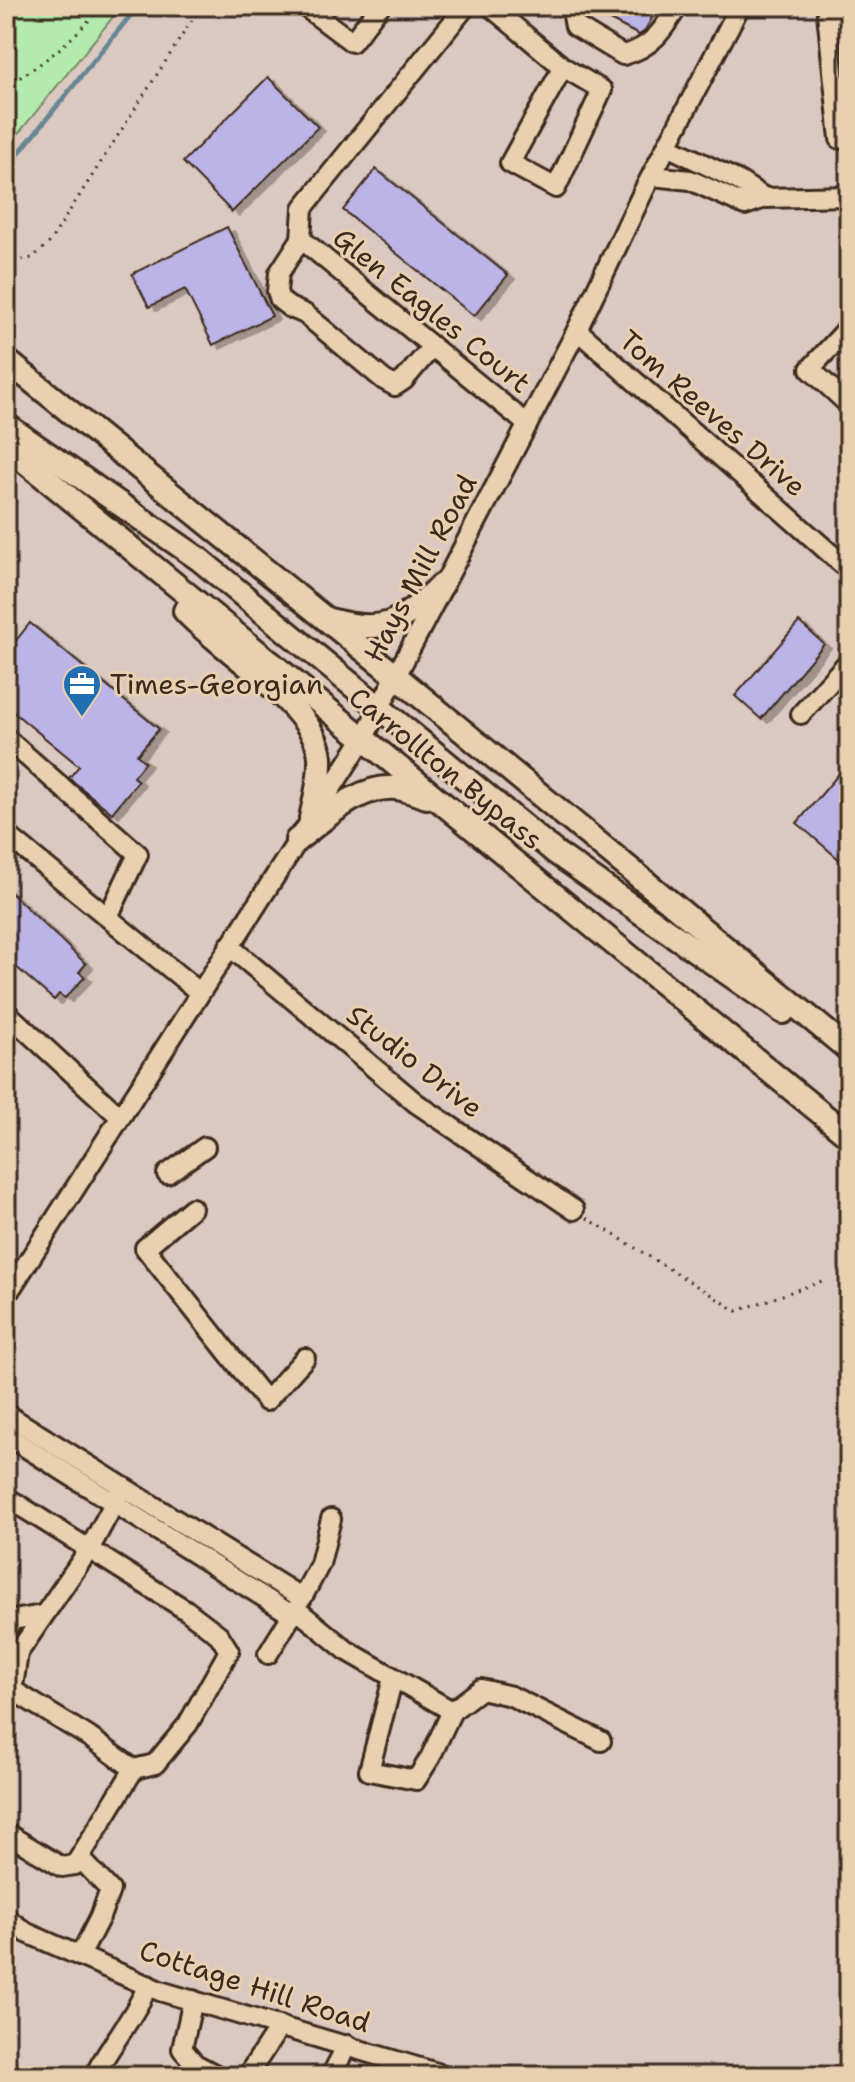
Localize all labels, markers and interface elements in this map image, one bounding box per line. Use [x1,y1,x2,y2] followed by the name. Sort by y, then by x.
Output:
[325,219,539,401] street label: Glen Eagles Court
[611,321,815,505] street label: Tom Reeves Drive
[354,467,486,669] street label: Hays Mill Road
[61,663,103,718] office icon: Times-Georgian
[110,665,323,703] place label: Times-Georgian
[341,678,551,858] street label: Carrollton Bypass
[339,996,491,1126] street label: Studio Drive
[135,1931,375,2041] street label: Cottage Hill Road

